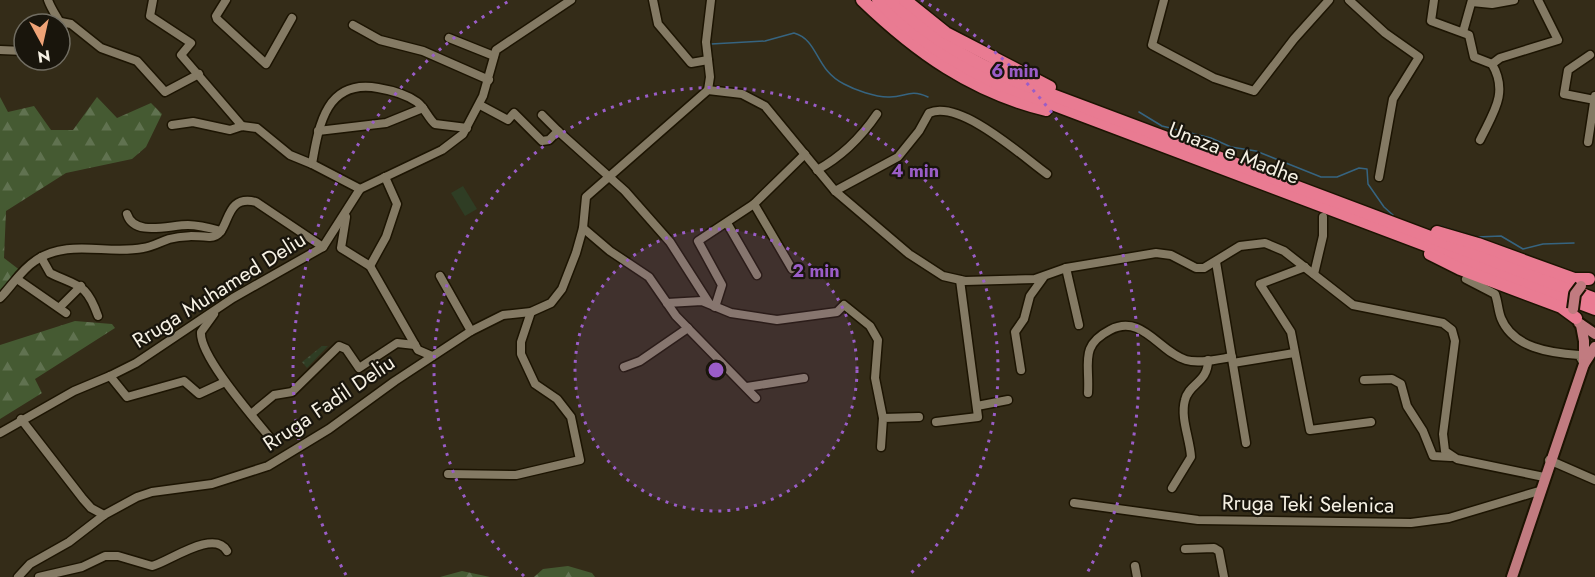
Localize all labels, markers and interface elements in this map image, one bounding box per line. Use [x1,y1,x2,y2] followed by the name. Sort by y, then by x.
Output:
[12,12,72,72] north arrow
[36,44,52,69] text: N
[991,58,1039,84] text: 6 min
[1164,114,1304,192] street label: Unaza e Madhe
[891,158,939,184] text: 4 min
[126,224,312,356] street label: Rruga Muhamed Deliu
[792,258,840,284] text: 2 min
[257,348,401,458] street label: Rruga Fadil Deliu
[706,360,726,380] centre of rings
[1222,487,1394,521] street label: Rruga Teki Selenica

